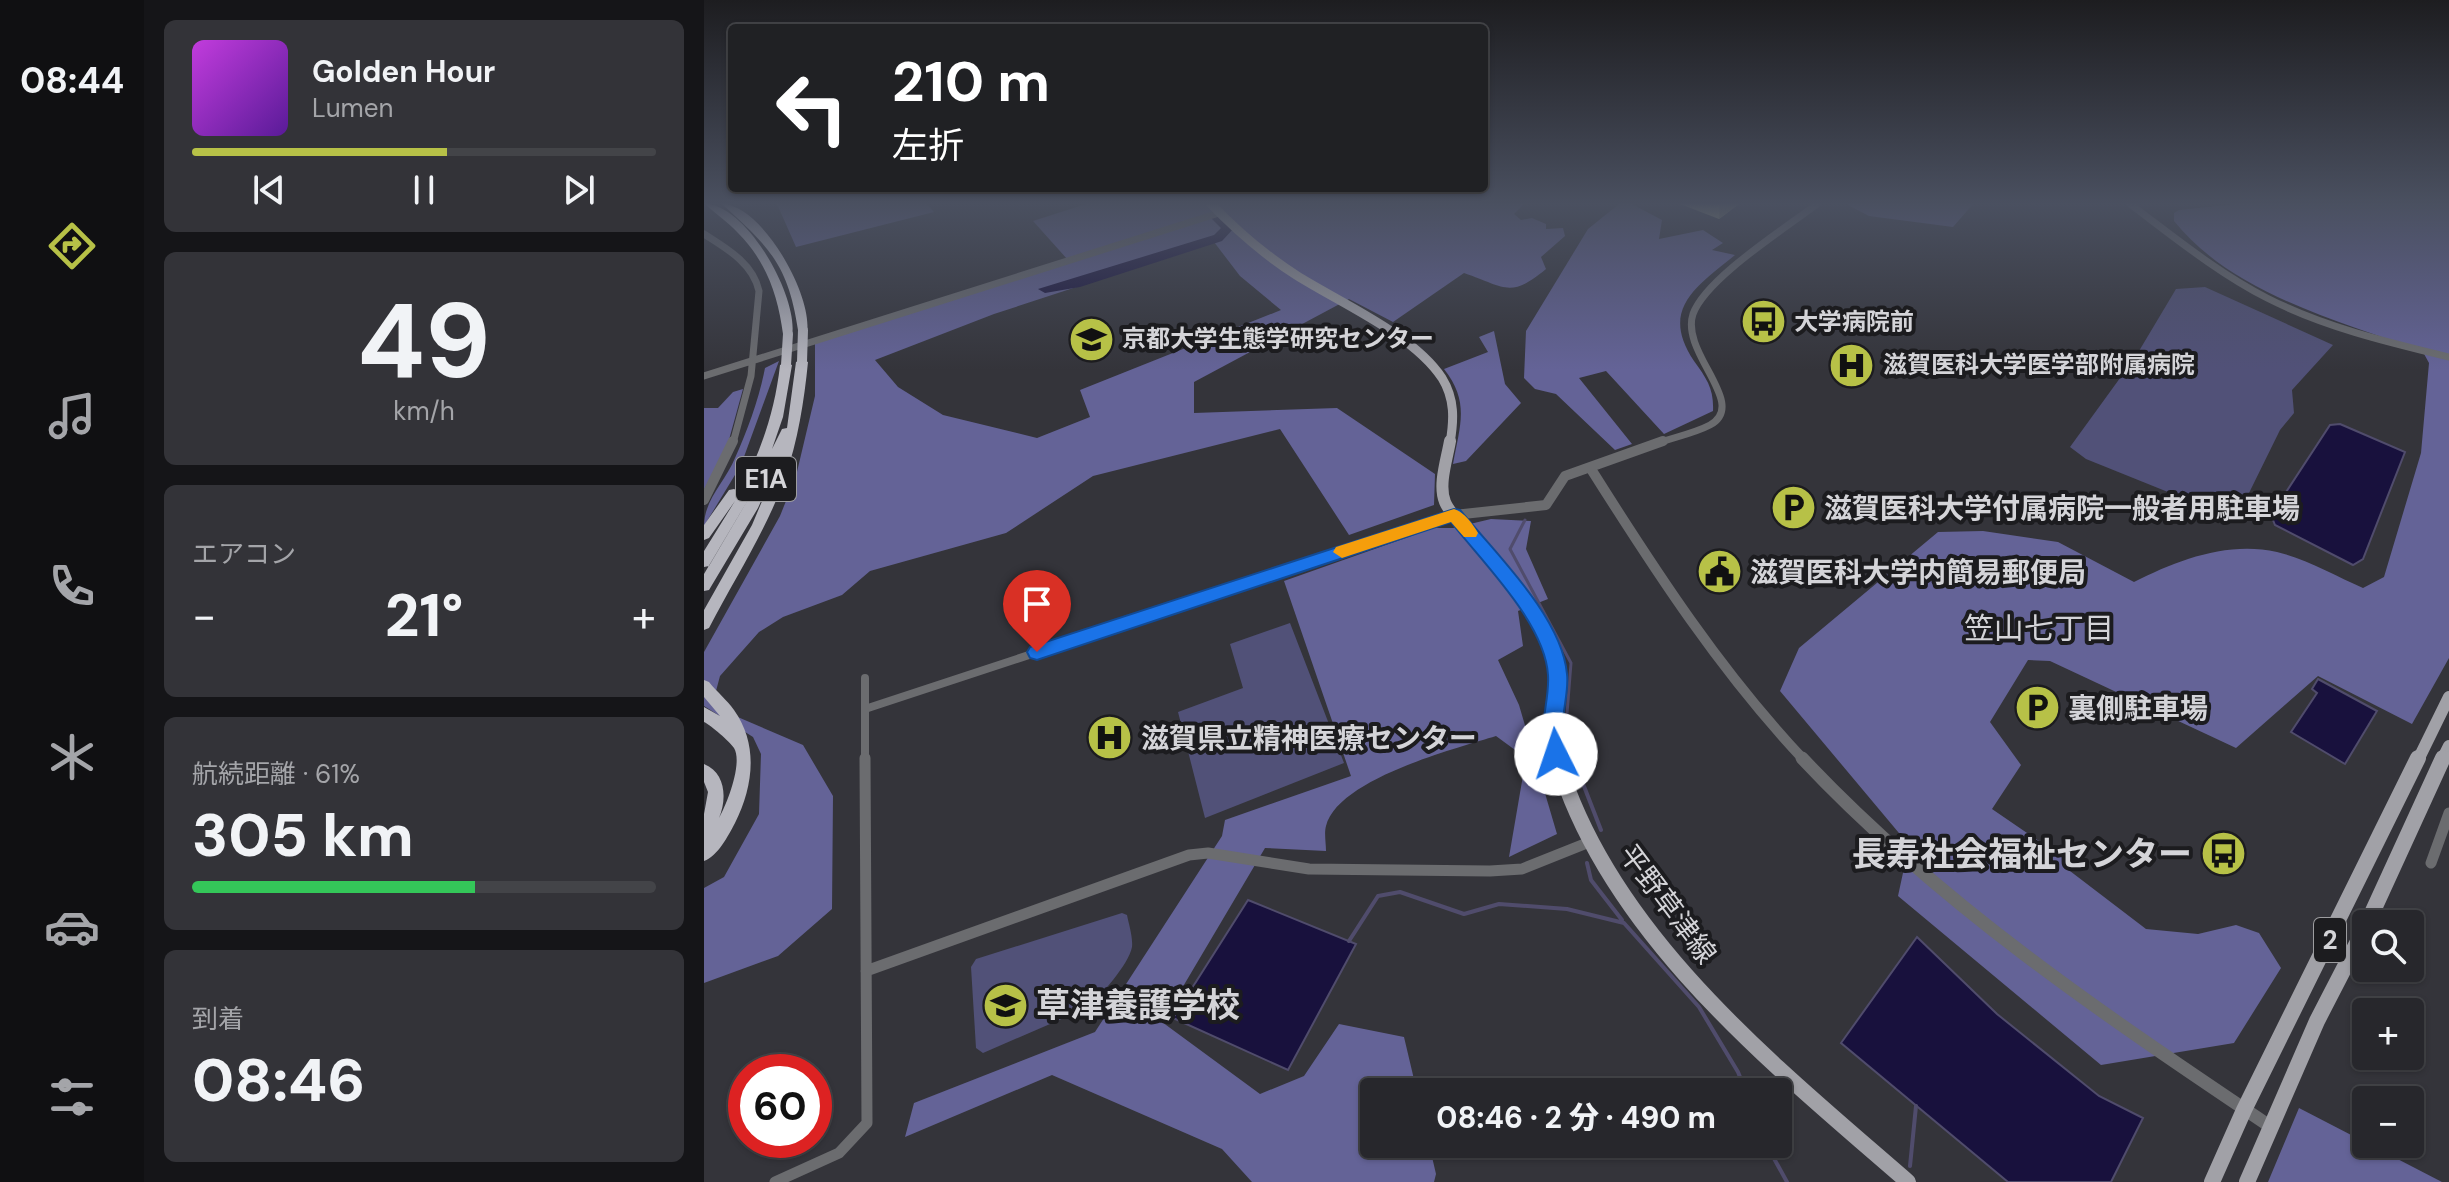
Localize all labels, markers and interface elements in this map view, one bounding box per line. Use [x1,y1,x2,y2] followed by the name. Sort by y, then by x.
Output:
[892,45,1050,118] text: 210 m
[312,52,495,91] text: Golden Hour
[760,56,864,160] icon: left
[20,57,124,104] text: 08:44
[312,91,393,125] text: Lumen
[892,122,964,169] text: 左折
[247,168,291,212] icon: previous
[402,168,446,212] icon: pause
[557,168,601,212] icon: next
[44,218,100,274] icon: directions
[357,274,491,409] text: 49
[1739,298,1787,346] bus stop icon: 大学病院前
[1794,306,1914,337] place label: 大学病院前
[1067,315,1115,363] school or university icon: 京都大学生態学研究センター
[1122,323,1434,354] place label: 京都大学生態学研究センター
[1828,341,1876,389] hospital icon: 滋賀医科大学医学部附属病院
[1883,349,2195,380] place label: 滋賀医科大学医学部附属病院
[44,388,100,444] icon: music
[393,394,455,428] text: km/h
[736,457,796,501] road number: E1A
[1769,484,1817,532] parking icon: 滋賀医科大学付属病院一般者用駐車場
[1824,490,2300,527] place label: 滋賀医科大学付属病院一般者用駐車場
[192,537,296,571] text: エアコン
[1695,548,1743,596] public building icon: 滋賀医科大学内簡易郵便局
[1750,554,2086,591] place label: 滋賀医科大学内簡易郵便局
[44,558,100,614] icon: phone
[1003,570,1071,652] pin
[385,576,463,655] text: 21°
[1015,582,1059,626] icon: arrive
[192,587,216,645] text: −
[632,587,656,645] text: +
[1964,609,2114,648] district label: 笠山七丁目
[2013,684,2061,732] parking icon: 裏側駐車場
[2068,690,2208,727] place label: 裏側駐車場
[1514,712,1598,796] position arrow
[1086,714,1134,762] hospital icon: 滋賀県立精神医療センター
[1141,720,1477,757] place label: 滋賀県立精神医療センター
[44,729,100,785] icon: climate
[192,757,360,791] text: 航続距離 · 61%
[192,796,414,875] text: 305 km
[2199,830,2247,878] bus stop icon: 長寿社会福祉センター
[1852,832,2192,877] place label: 長寿社会福祉センター
[1611,837,1725,971] street label: 平野草津線
[44,899,100,955] icon: car
[2352,910,2424,1158] map controls
[2352,910,2424,982] button: search
[2314,918,2346,962] road number: 2
[981,981,1029,1029] school or university icon: 草津養護学校
[1036,983,1240,1028] place label: 草津養護学校
[2352,998,2424,1070] button: +
[192,1002,244,1036] text: 到着
[192,1041,365,1120] text: 08:46
[728,1054,832,1158] speed limit sign: 60
[44,1069,100,1125] icon: filters
[2352,1086,2424,1158] button: −
[1436,1098,1716,1137] text: 08:46 · 2 分 · 490 m

